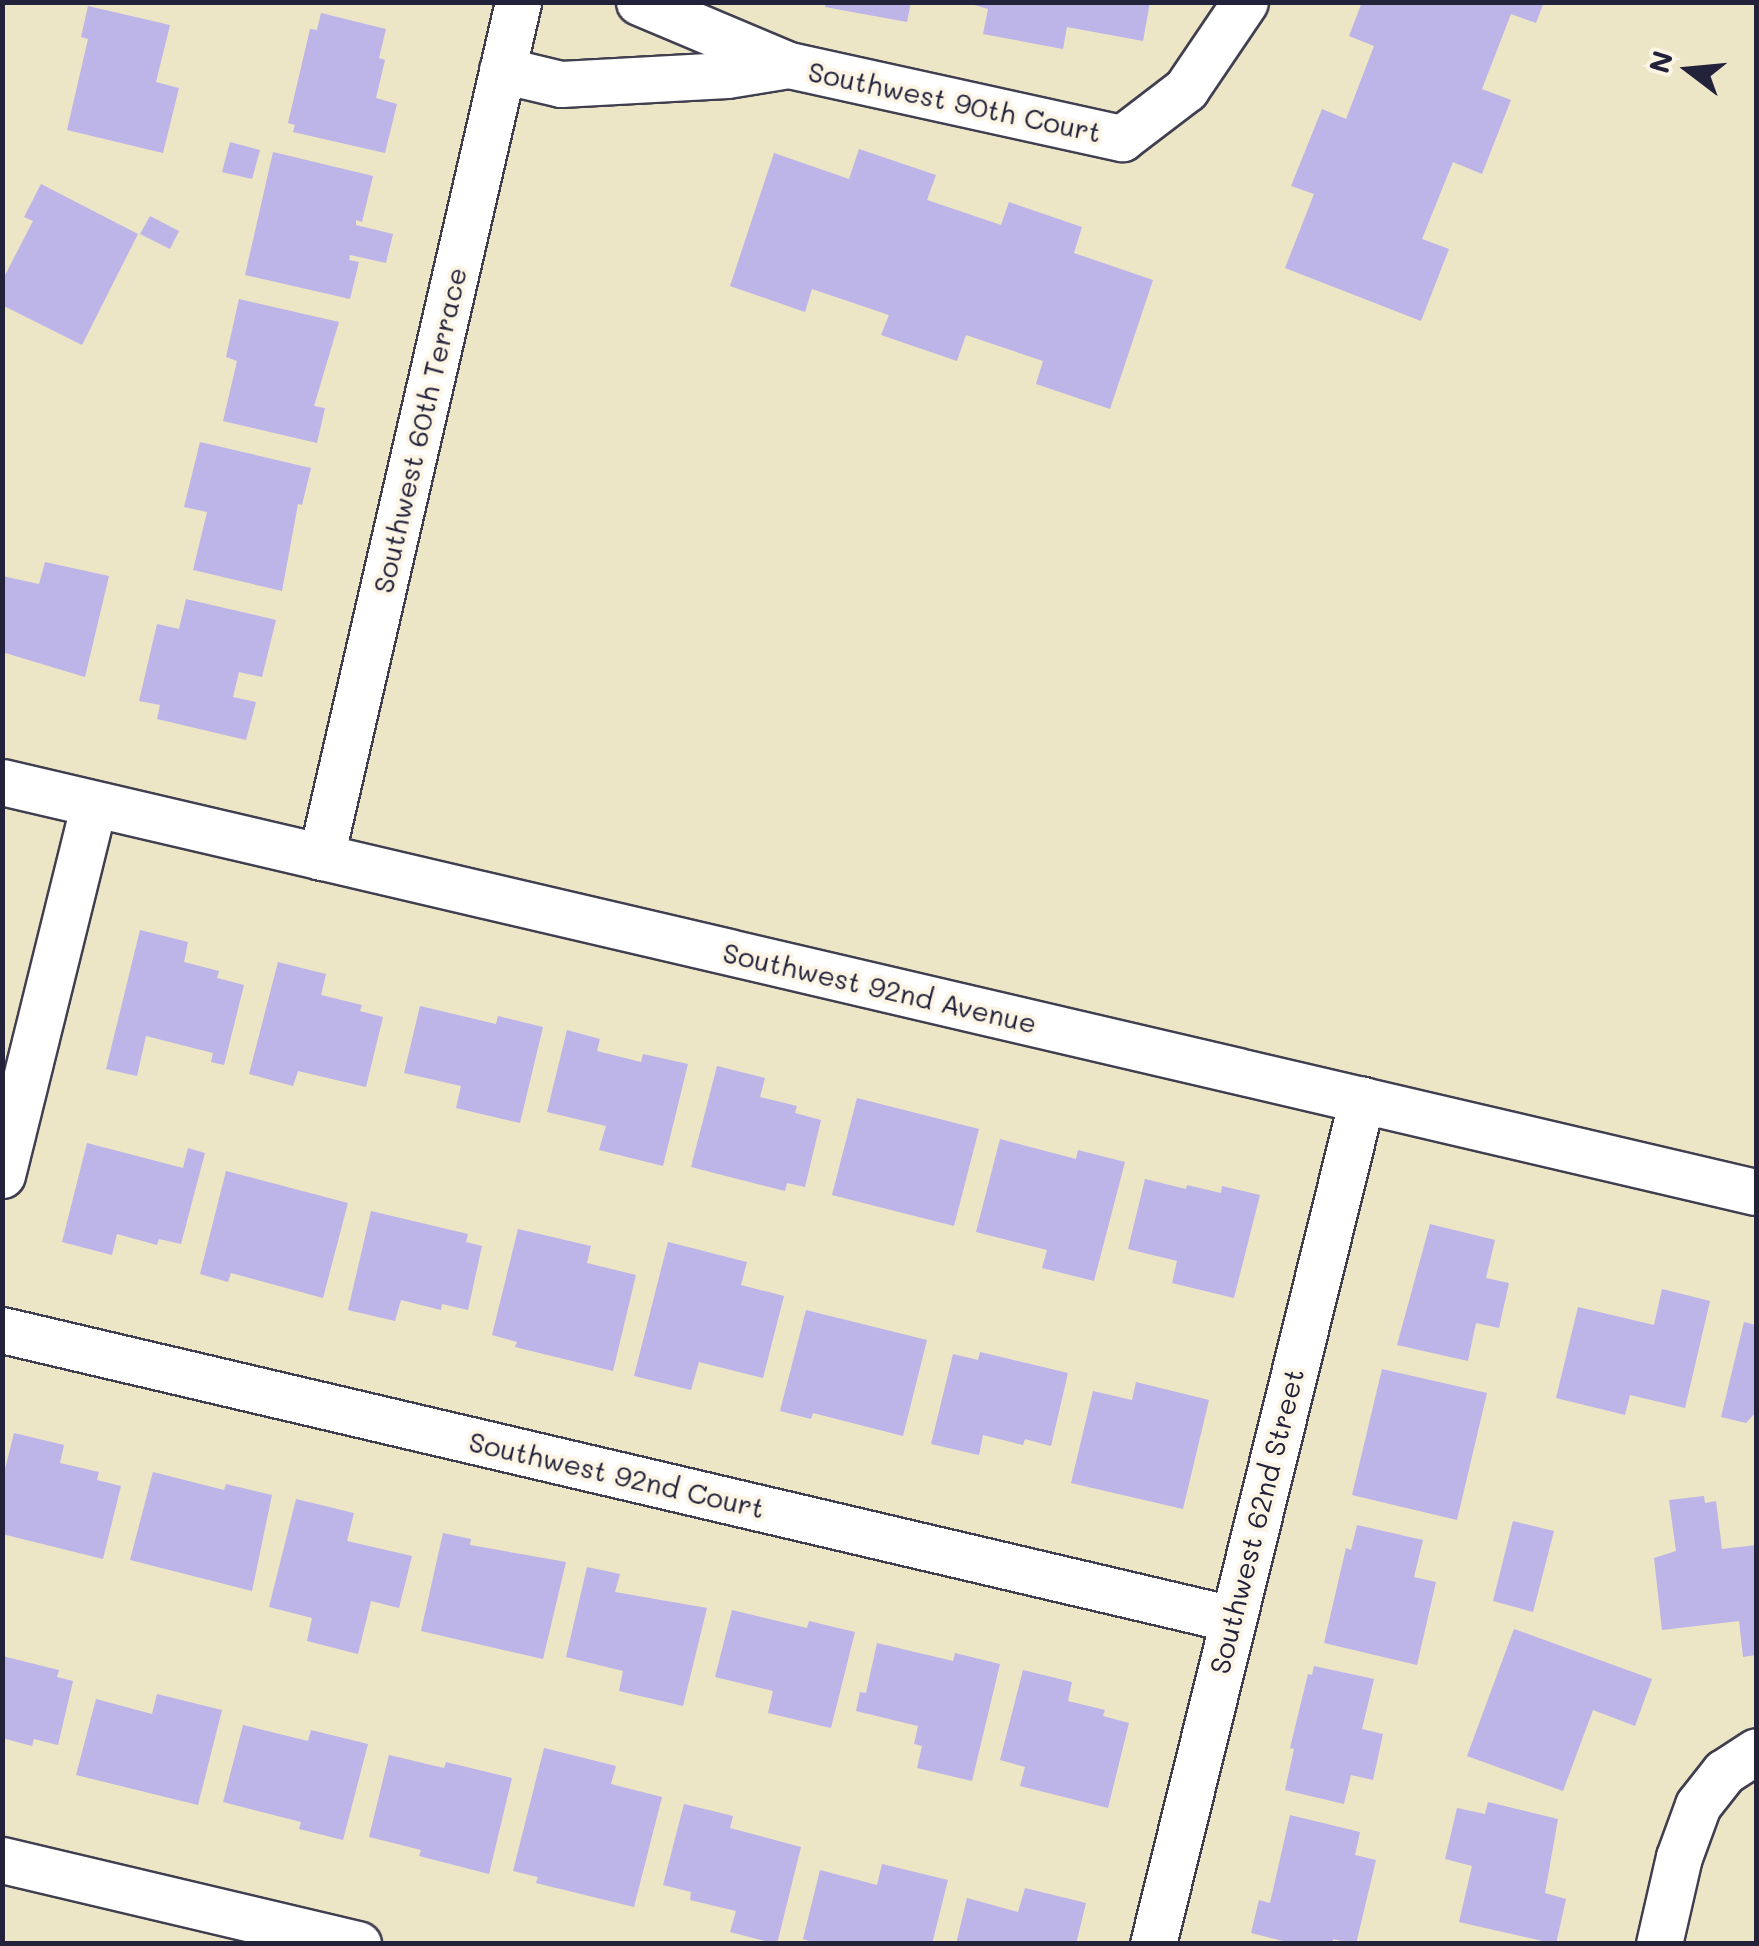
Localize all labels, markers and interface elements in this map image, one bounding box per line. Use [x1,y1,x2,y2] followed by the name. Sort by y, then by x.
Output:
[1639,20,1739,120] north arrow
[1640,47,1680,77] text: N
[805,53,1105,149] street label: Southwest 90th Court
[365,264,473,596] street label: Southwest 60th Terrace
[720,935,1040,1039] street label: Southwest 92nd Avenue
[1202,1365,1310,1677] street label: Southwest 62nd Street
[466,1424,768,1524] street label: Southwest 92nd Court

